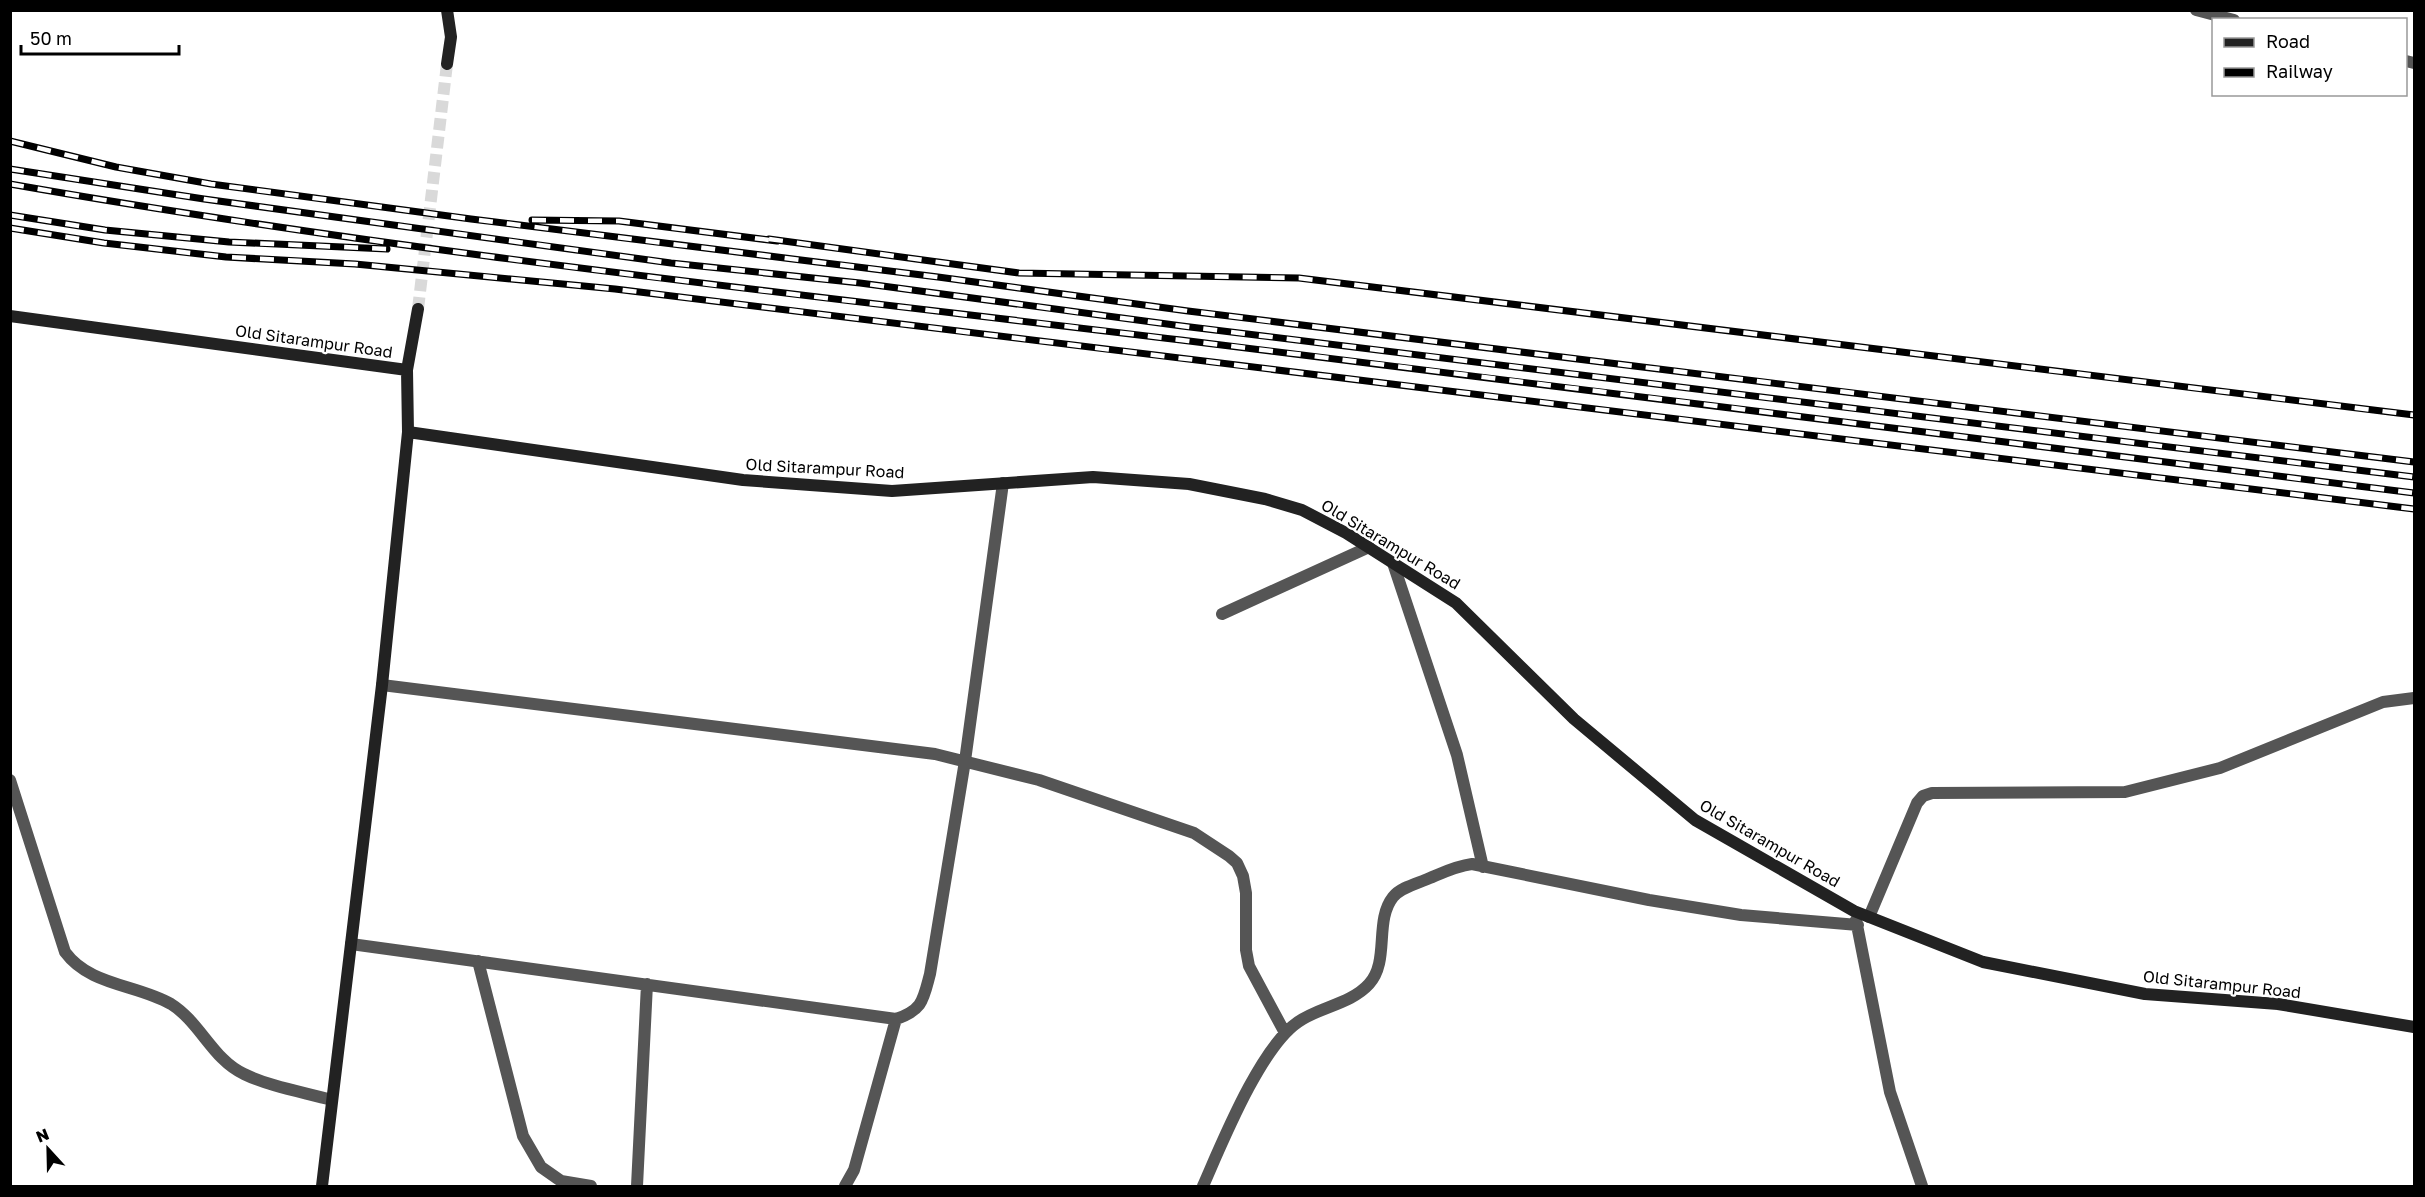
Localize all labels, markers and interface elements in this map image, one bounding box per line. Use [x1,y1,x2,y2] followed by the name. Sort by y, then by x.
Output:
[21,18,178,56] scale bar
[2212,18,2407,96] legend
[30,27,72,49] text: 50 m
[2266,30,2310,52] text: Road
[2266,60,2333,82] text: Railway
[234,320,394,362] street label: Old Sitarampur Road
[745,454,905,482] street label: Old Sitarampur Road
[1318,495,1464,593] street label: Old Sitarampur Road
[1696,795,1844,891] street label: Old Sitarampur Road
[2142,966,2302,1002] street label: Old Sitarampur Road
[18,1119,78,1179] north arrow
[33,1124,52,1147] text: N

